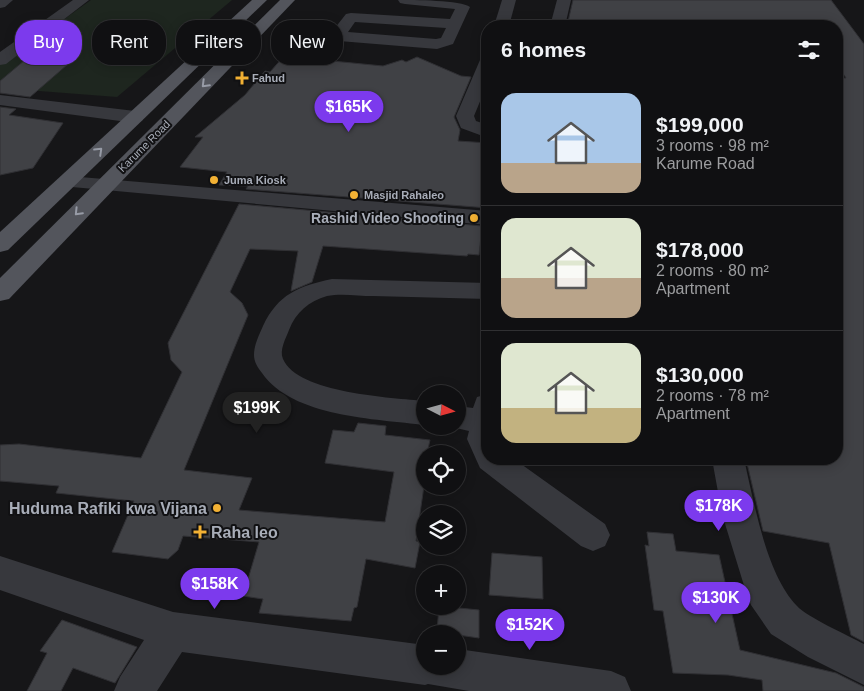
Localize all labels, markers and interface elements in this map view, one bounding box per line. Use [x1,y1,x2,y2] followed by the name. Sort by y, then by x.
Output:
[15,20,82,65] chip: Buy
[92,20,166,65] chip: Rent
[176,20,261,65] chip: Filters
[271,20,343,65] chip: New
[795,36,823,64] icon: filters
[501,38,586,61] text: 6 homes
[236,72,248,84] marker: Fahud
[252,72,285,84] place label: Fahud
[202,79,211,88] one-way arrow
[314,90,384,133] pin: $165K
[325,98,373,115] text: $165K
[541,113,601,173] icon: home
[656,113,744,136] text: $199,000
[116,118,172,174] street label: Karume Road
[656,137,769,154] text: 3 rooms · 98 m²
[93,148,102,157] one-way arrow
[656,155,755,172] text: Karume Road
[208,174,220,186] marker: Juma Kiosk
[224,174,287,186] place label: Juma Kiosk
[348,189,360,201] marker: Masjid Rahaleo
[364,189,444,201] place label: Masjid Rahaleo
[75,207,84,216] one-way arrow
[311,210,464,226] place label: Rashid Video Shooting
[468,212,480,224] marker: Rashid Video Shooting
[541,238,601,298] icon: home
[656,238,744,261] text: $178,000
[656,262,769,279] text: 2 rooms · 80 m²
[656,280,730,297] text: Apartment
[541,363,601,423] icon: home
[656,363,744,386] text: $130,000
[416,385,466,435] north arrow
[416,385,466,675] map controls
[656,387,769,404] text: 2 rooms · 78 m²
[222,392,292,434] pin: $199K
[233,399,281,416] text: $199K
[656,405,730,422] text: Apartment
[416,445,466,495] button: locate
[684,490,754,532] pin: $178K
[695,497,743,514] text: $178K
[9,500,207,517] place label: Huduma Rafiki kwa Vijana
[211,502,223,514] marker: Huduma Rafiki kwa Vijana
[416,505,466,555] button: layers
[211,524,278,541] place label: Raha leo
[193,525,207,539] marker: Raha leo
[416,565,466,615] button: +
[180,568,250,610] pin: $158K
[191,575,239,592] text: $158K
[681,582,751,624] pin: $130K
[692,589,740,606] text: $130K
[495,608,565,651] pin: $152K
[506,616,554,633] text: $152K
[416,625,466,675] button: −

